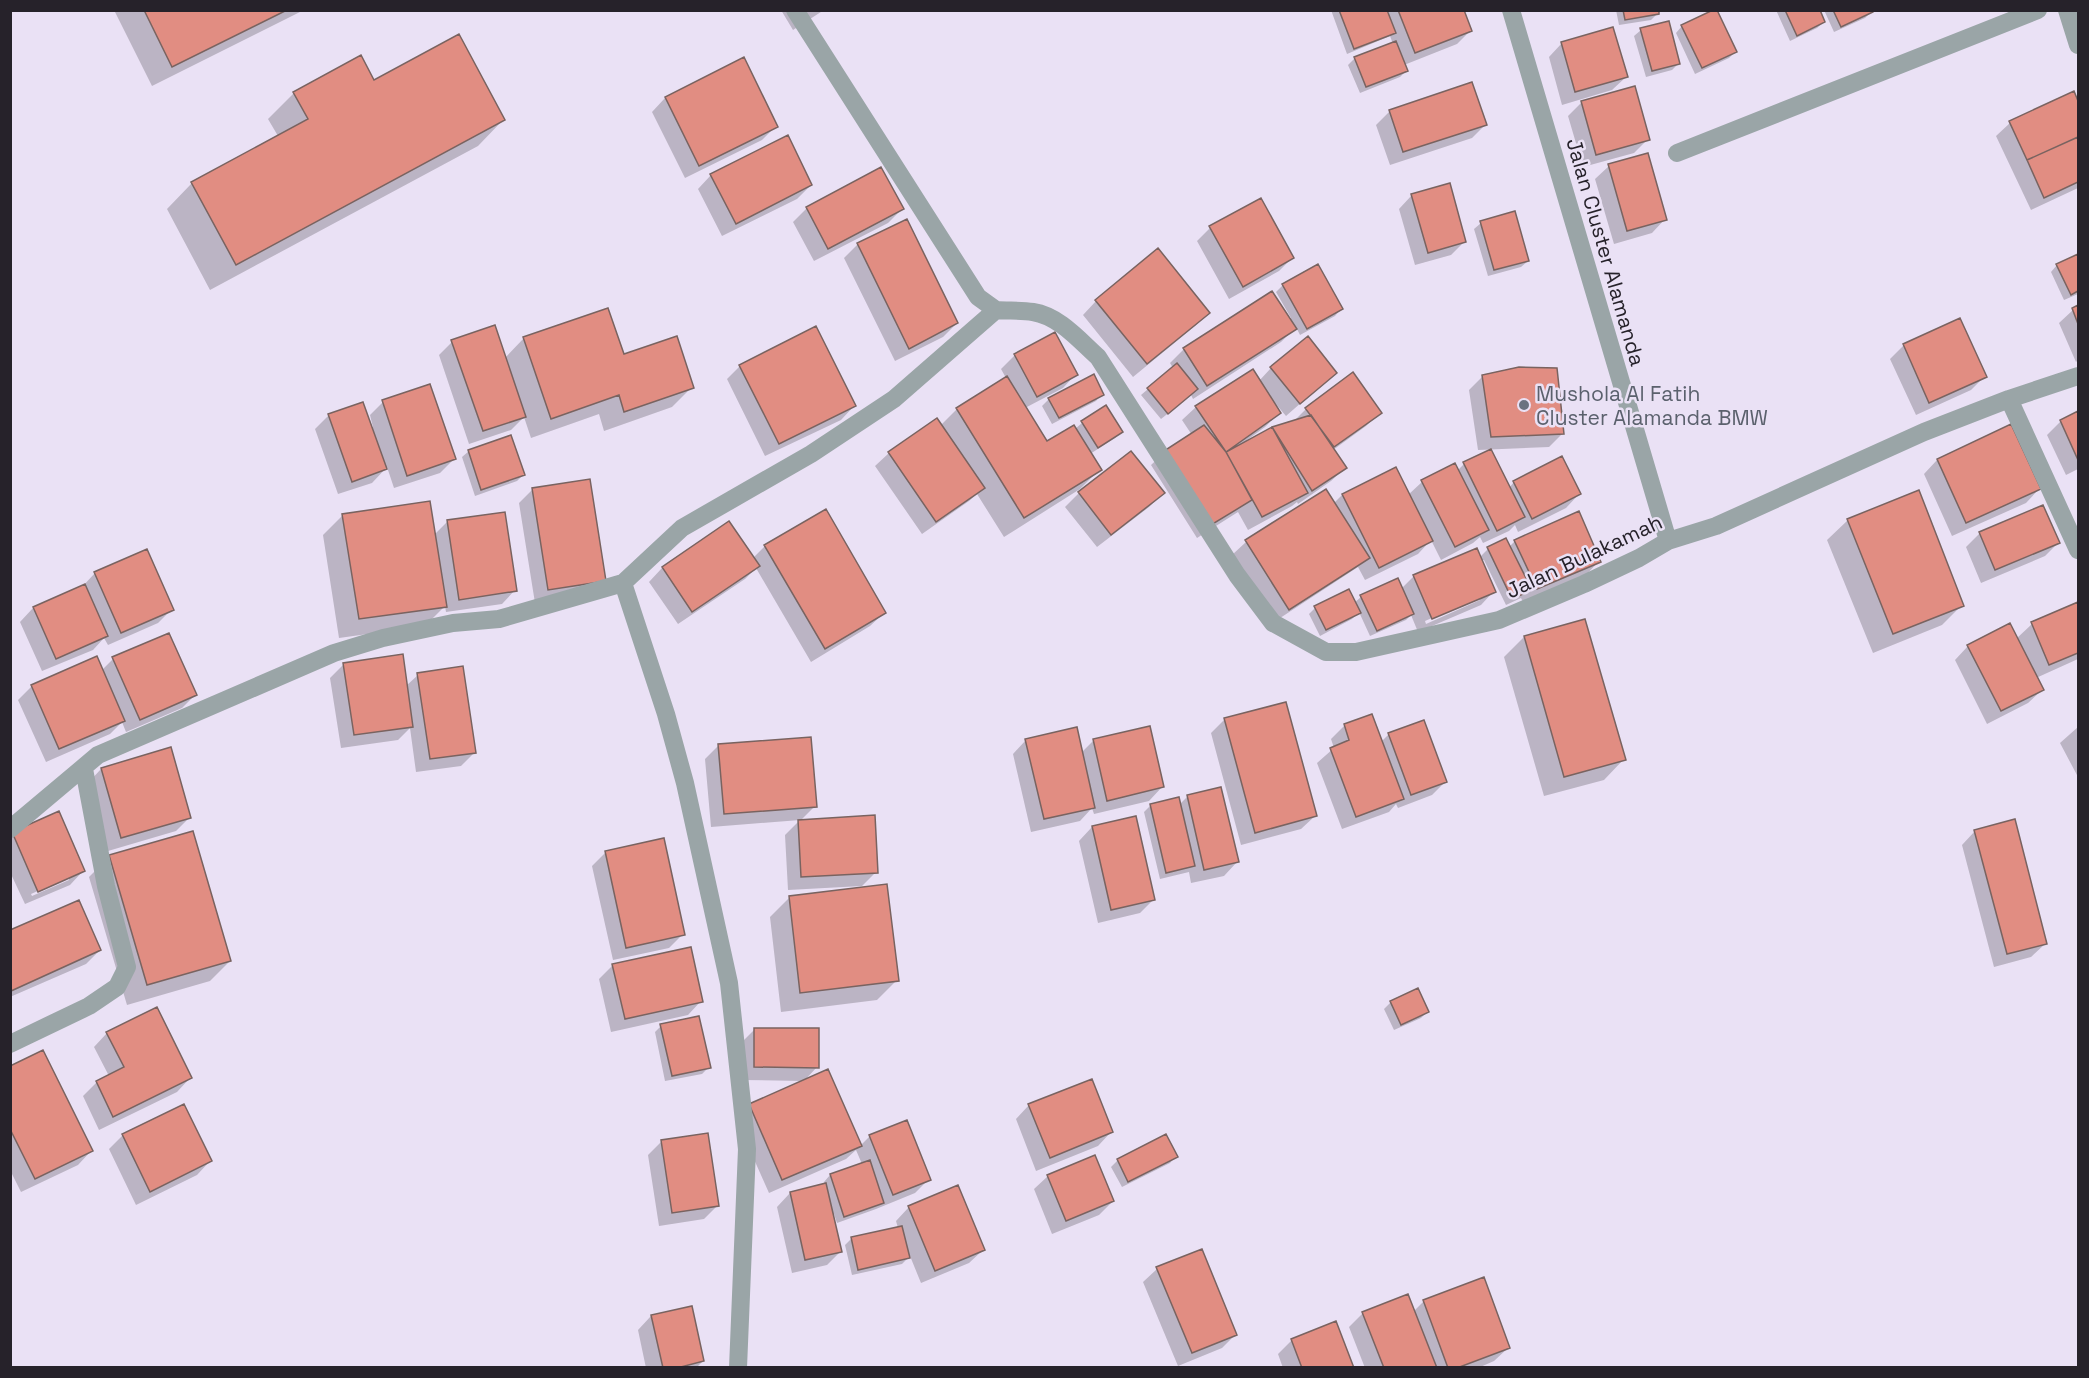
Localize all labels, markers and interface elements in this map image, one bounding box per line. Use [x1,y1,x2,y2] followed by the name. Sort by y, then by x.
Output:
[1561,135,1651,369] street label: Jalan Cluster Alamanda
[1536,380,1768,431] place label: Mushola Al Fatih Cluster Alamanda BMW
[1517,398,1531,412] marker: Mushola Al Fatih Cluster Alamanda BMW
[1501,508,1667,604] street label: Jalan Bulakamah

